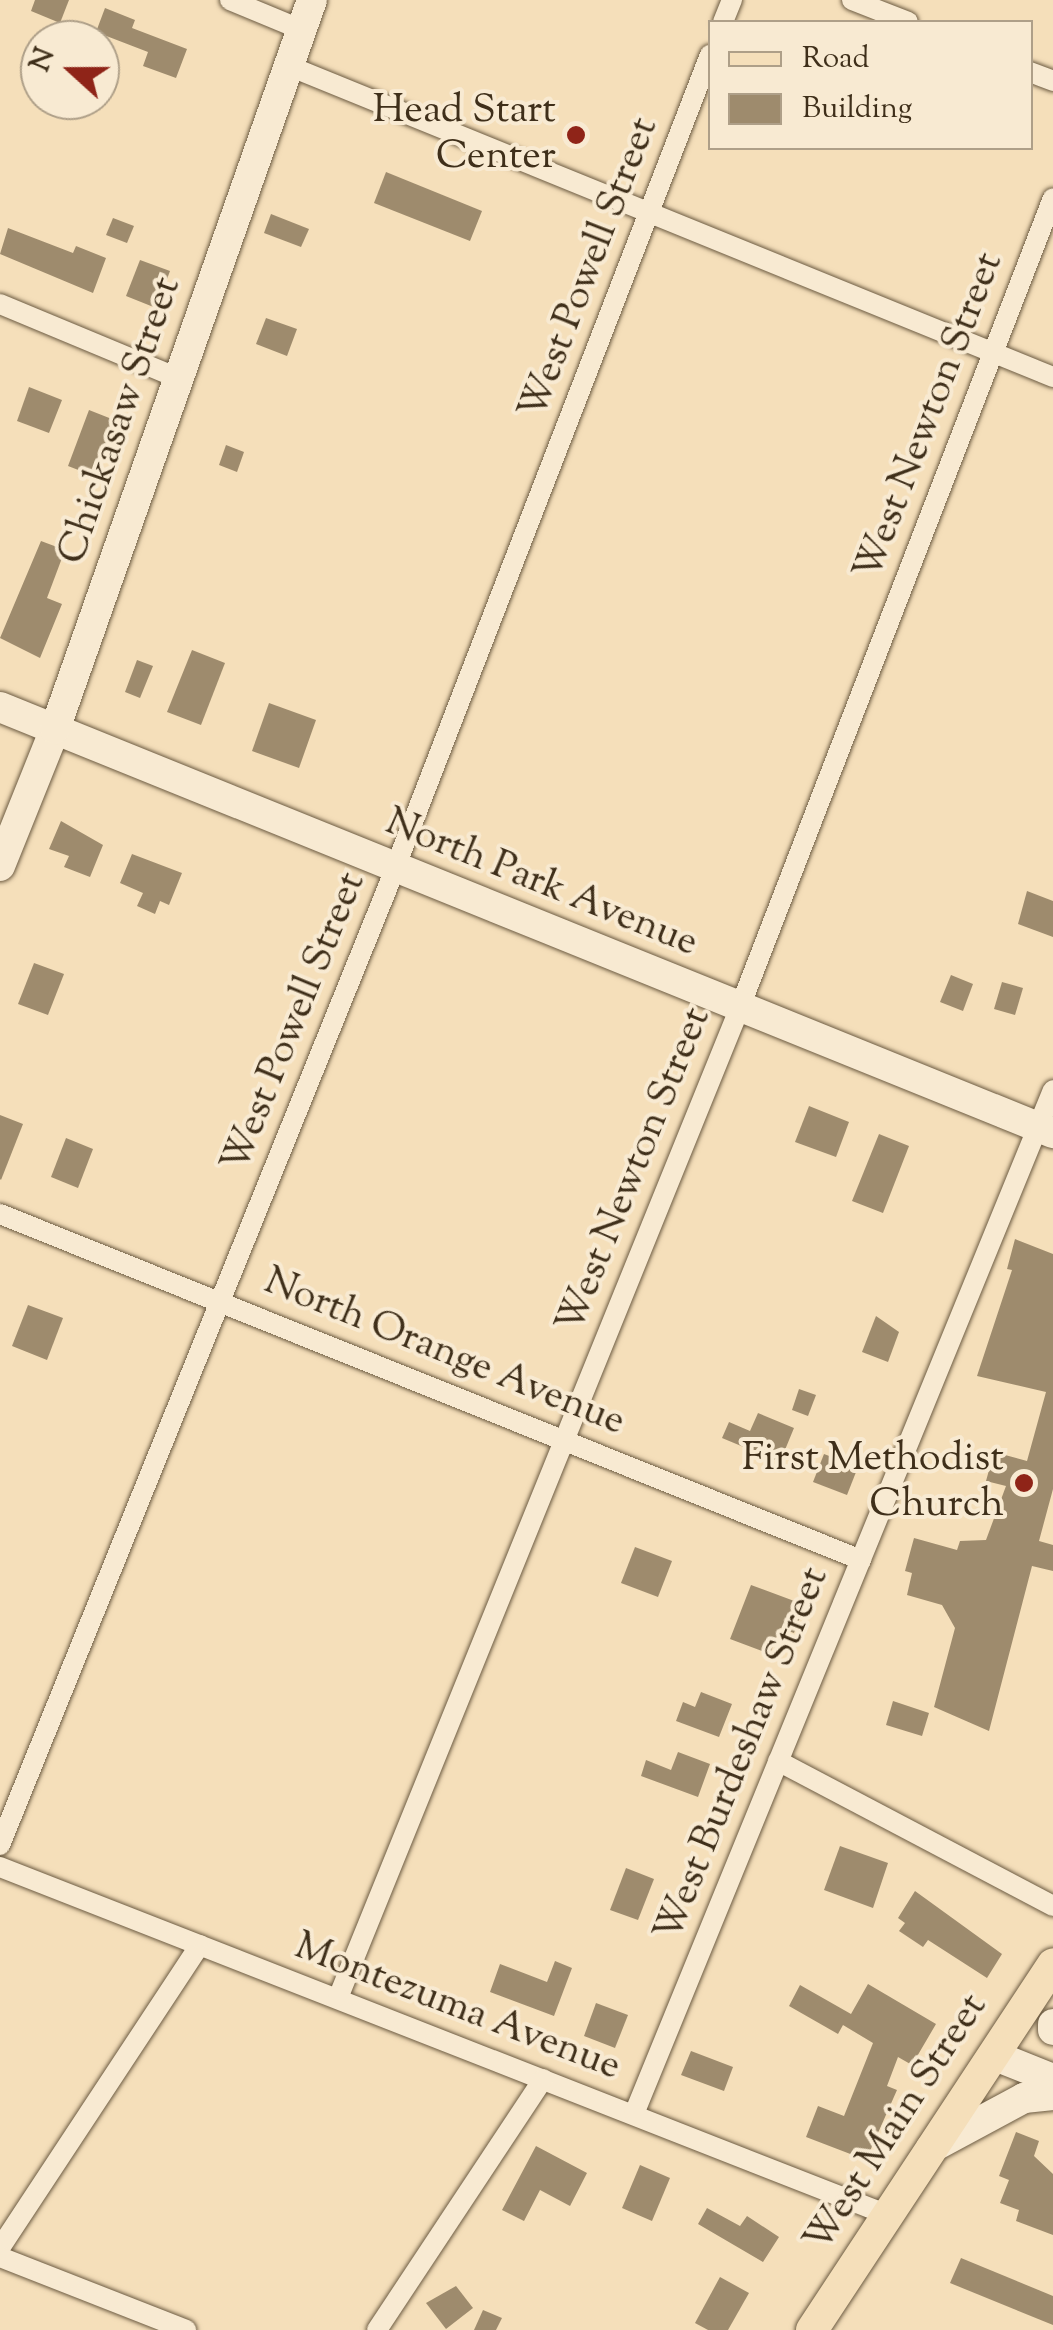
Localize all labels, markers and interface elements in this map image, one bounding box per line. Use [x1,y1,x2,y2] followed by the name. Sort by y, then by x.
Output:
[20,20,120,120] north arrow
[708,20,1033,150] legend
[802,38,869,81] text: Road
[21,42,67,78] text: N
[373,88,556,182] place label: Head Start Center
[802,88,912,131] text: Building
[510,111,670,427] street label: West Powell Street
[565,124,587,146] marker: Head Start Center
[845,246,1015,588] street label: West Newton Street
[49,271,193,571] street label: Chickasaw Street
[378,799,704,969] street label: North Park Avenue
[213,866,377,1180] street label: West Powell Street
[548,1001,722,1341] street label: West Newton Street
[257,1259,631,1447] street label: North Orange Avenue
[742,1436,1004,1530] place label: First Methodist Church
[1013,1472,1035,1494] marker: First Methodist Church
[646,1561,840,1949] street label: West Burdeshaw Street
[287,1924,627,2092] street label: Montezuma Avenue
[795,1986,999,2262] street label: West Main Street

